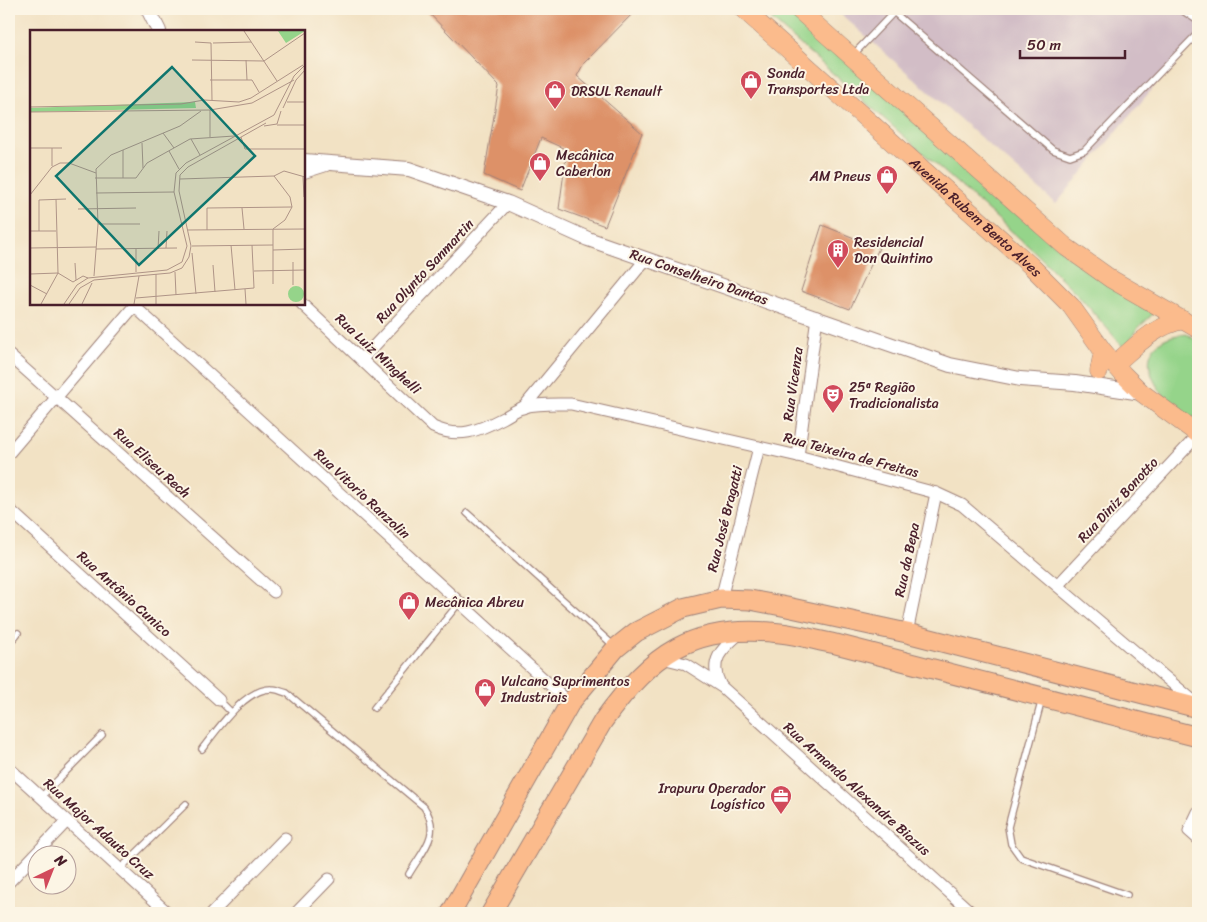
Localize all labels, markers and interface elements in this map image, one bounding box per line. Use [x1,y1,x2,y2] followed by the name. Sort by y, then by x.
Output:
[1020,28,1124,60] scale bar
[30,30,305,305] inset map
[1027,32,1062,58] text: 50 m
[767,61,869,102] place label: Sonda Transportes Ltda
[739,69,763,100] shop icon: Sonda Transportes Ltda
[543,79,567,110] shop icon: DRSUL Renault
[571,79,663,104] place label: DRSUL Renault
[556,143,614,184] place label: Mecânica Caberlon
[903,150,1048,283] street label: Avenida Rubem Bento Alves
[528,151,552,182] shop icon: Mecânica Caberlon
[809,164,872,189] place label: AM Pneus
[875,164,899,195] shop icon: AM Pneus
[369,212,481,329] street label: Rua Olynto Sanmartin
[854,230,933,271] place label: Residencial Don Quintino
[826,238,850,269] building icon: Residencial Don Quintino
[626,242,772,313] street label: Rua Conselheiro Dantas
[329,307,428,402] street label: Rua Luiz Minghelli
[775,345,811,423] street label: Rua Vicenza
[849,375,939,416] place label: 25ª Região Tradicionalista
[821,383,845,414] theatre icon: 25ª Região Tradicionalista
[108,421,196,505] street label: Rua Eliseu Rech
[781,425,922,485] street label: Rua Teixeira de Freitas
[308,442,416,546] street label: Rua Vitorio Ranzolin
[1071,451,1165,549] street label: Rua Diniz Bonotto
[700,462,751,575] street label: Rua José Bragatti
[887,520,927,599] street label: Rua da Bepa
[71,544,177,644] street label: Rua Antônio Cunico
[397,590,421,621] shop icon: Mecânica Abreu
[425,590,525,615] place label: Mecânica Abreu
[500,669,630,710] place label: Vulcano Suprimentos Industriais
[473,677,497,708] shop icon: Vulcano Suprimentos Industriais
[777,716,937,863] street label: Rua Armando Alexandre Biazus
[37,772,161,886] street label: Rua Major Adauto Cruz
[657,776,766,817] place label: Irapuru Operador Logístico
[769,784,793,815] office icon: Irapuru Operador Logístico
[28,844,78,894] north arrow
[48,848,73,874] text: N

